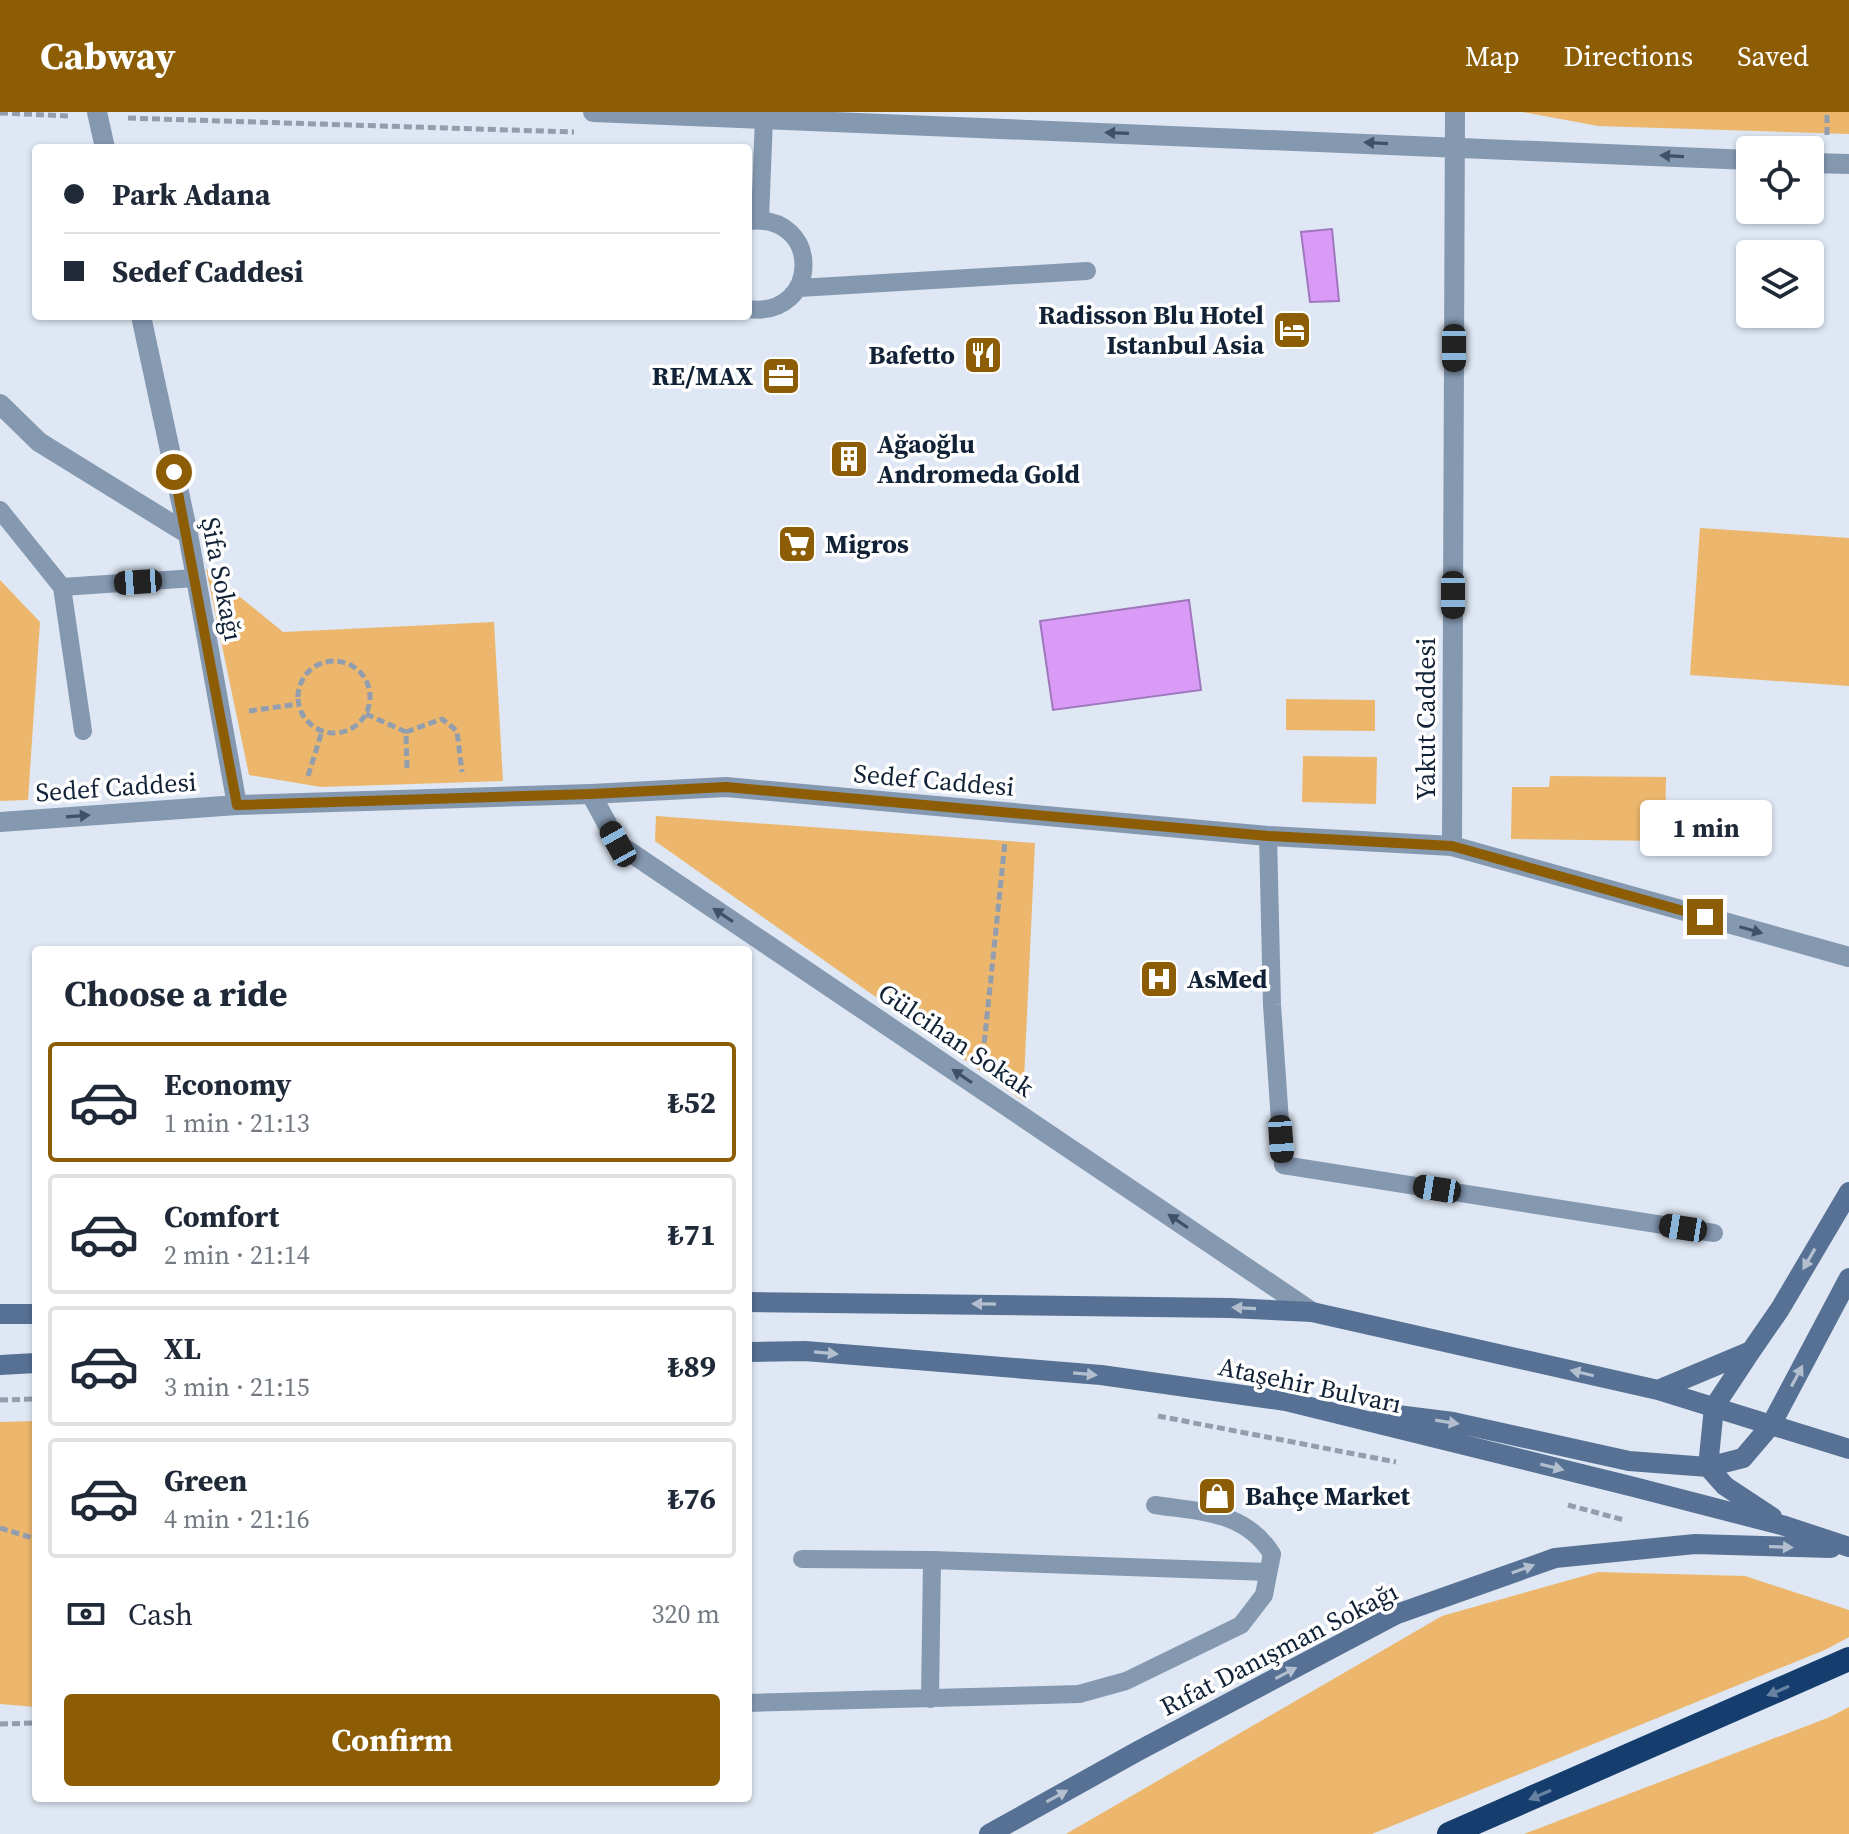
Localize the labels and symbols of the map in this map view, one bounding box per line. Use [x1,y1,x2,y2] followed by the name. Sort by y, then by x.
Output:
[1104,126,1129,139] one-way arrow
[1363,136,1388,149] one-way arrow
[1659,149,1684,162] one-way arrow
[1038,297,1264,363] place label: Radisson Blu Hotel Istanbul Asia
[1271,309,1313,351] hotel icon: Radisson Blu Hotel Istanbul Asia
[1442,324,1466,372] car
[962,334,1004,376] restaurant icon: Bafetto
[869,337,955,373] place label: Bafetto
[760,355,802,397] office icon: RE/MAX
[652,358,753,394] place label: RE/MAX
[877,426,1080,492] place label: Ağaoğlu Andromeda Gold
[828,438,870,480] building icon: Ağaoğlu Andromeda Gold
[156,454,192,490] route start
[192,514,252,644] street label: Şifa Sokağı
[776,523,818,565] supermarket icon: Migros
[825,526,909,562] place label: Migros
[113,568,163,596] car
[1441,571,1465,619] car
[1408,638,1444,800] street label: Yakut Caddesi
[852,755,1016,805] street label: Sedef Caddesi
[34,763,198,811] street label: Sedef Caddesi
[1639,801,1771,857] callout: 1 min
[66,809,91,822] one-way arrow
[596,817,640,871] car
[1687,899,1723,935] route end
[713,908,734,923] one-way arrow
[1739,924,1764,936] one-way arrow
[1138,958,1180,1000] hospital icon: AsMed
[1187,961,1268,997] place label: AsMed
[871,975,1042,1106] street label: Gülcihan Sokak
[951,1069,973,1084] one-way arrow
[1267,1114,1295,1164] car
[1411,1173,1463,1205] car
[1657,1212,1709,1244] car
[1167,1214,1188,1229] one-way arrow
[1803,1248,1817,1270] one-way arrow
[971,1298,996,1310] one-way arrow
[1231,1302,1256,1315] one-way arrow
[814,1347,839,1360] one-way arrow
[1215,1348,1405,1422] street label: Ataşehir Bulvarı
[1790,1365,1803,1388] one-way arrow
[1569,1366,1594,1379] one-way arrow
[1073,1368,1098,1381] one-way arrow
[1434,1416,1459,1429] one-way arrow
[1540,1461,1565,1473] one-way arrow
[1196,1475,1238,1517] shop icon: Bahçe Market
[1245,1478,1411,1514] place label: Bahçe Market
[1769,1540,1794,1553] one-way arrow
[1512,1562,1536,1575] one-way arrow
[1154,1573,1404,1725] street label: Rıfat Danışman Sokağı
[1274,1666,1297,1679] one-way arrow
[1766,1685,1790,1698] one-way arrow
[1528,1788,1552,1801] one-way arrow
[1046,1789,1068,1803] one-way arrow

